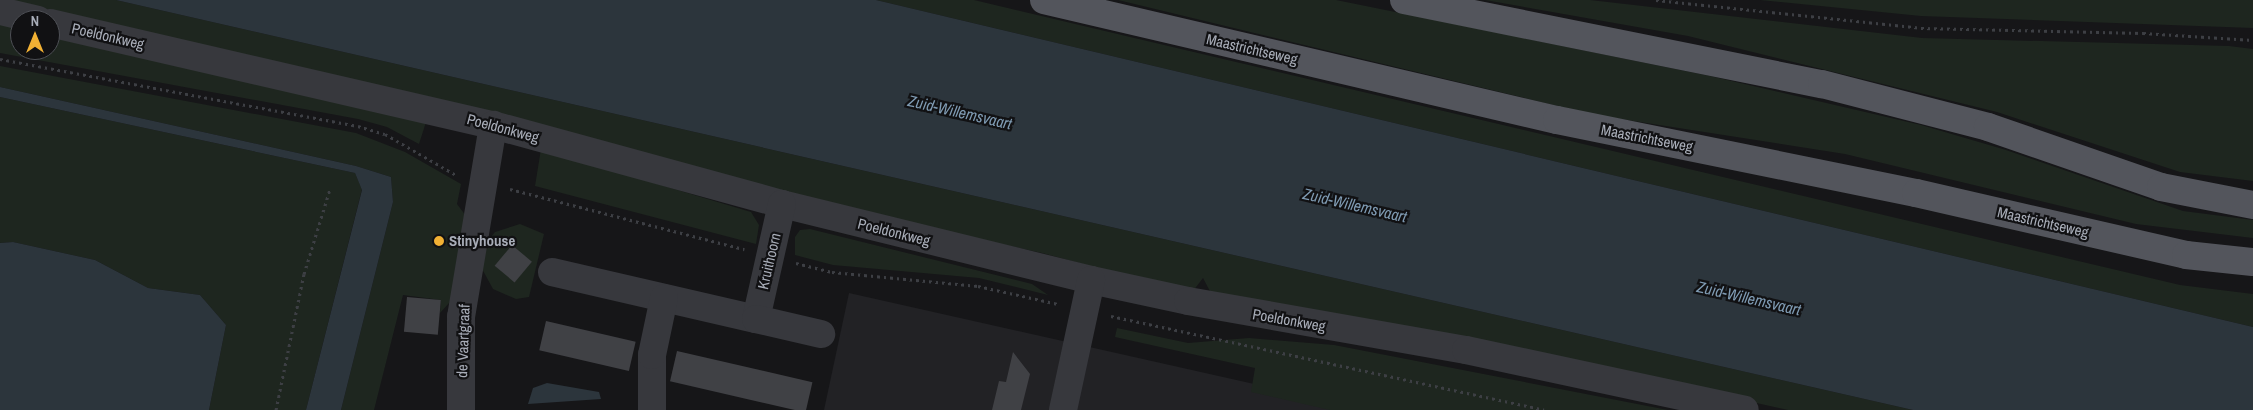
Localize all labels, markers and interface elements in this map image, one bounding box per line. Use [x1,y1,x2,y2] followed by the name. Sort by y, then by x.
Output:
[10,10,60,60] north arrow
[31,12,39,30] text: N
[70,19,146,53] street label: Poeldonkweg
[1205,30,1299,68] street label: Maastrichtseweg
[906,91,1014,133] water label: Zuid-Willemsvaart
[465,110,541,146] street label: Poeldonkweg
[1600,120,1694,156] street label: Maastrichtseweg
[1301,184,1409,226] water label: Zuid-Willemsvaart
[1996,203,2090,241] street label: Maastrichtseweg
[856,214,932,250] street label: Poeldonkweg
[754,231,784,291] street label: Kruithoorn
[449,232,515,250] place label: Stinyhouse
[433,235,445,247] marker: Stinyhouse
[1695,277,1803,319] water label: Zuid-Willemsvaart
[453,304,473,378] street label: de Vaartgraaf
[1251,305,1327,335] street label: Poeldonkweg

